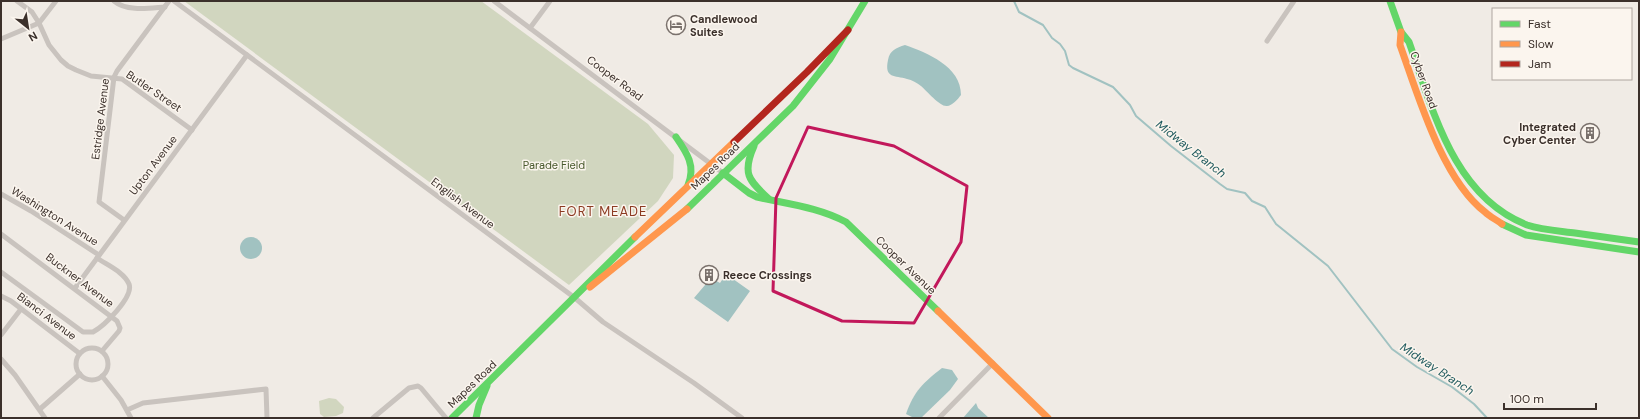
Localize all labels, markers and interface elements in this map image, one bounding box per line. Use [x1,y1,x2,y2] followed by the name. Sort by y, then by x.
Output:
[8,8,48,48] north arrow
[1492,8,1632,80] legend
[690,12,757,39] place label: Candlewood Suites
[665,14,687,36] hotel icon: Candlewood Suites
[1528,16,1551,32] text: Fast
[26,29,40,45] text: N
[1528,36,1554,52] text: Slow
[1407,50,1441,111] street label: Cyber Road
[584,52,646,104] street label: Cooper Road
[1528,56,1551,72] text: Jam
[124,67,184,115] street label: Butler Street
[88,78,112,160] street label: Estridge Avenue
[1153,117,1229,182] water label: Midway Branch
[1503,120,1576,147] place label: Integrated Cyber Center
[1579,122,1601,144] building icon: Integrated Cyber Center
[126,132,180,198] street label: Upton Avenue
[688,139,742,193] street label: Mapes Road
[523,158,585,172] park label: Parade Field
[428,175,498,231] street label: English Avenue
[9,183,101,249] street label: Washington Avenue
[559,203,647,220] district label: FORT MEADE
[873,233,939,297] street label: Cooper Avenue
[43,250,117,310] street label: Buckner Avenue
[698,264,720,286] building icon: Reece Crossings
[723,268,812,282] place label: Reece Crossings
[15,289,79,343] street label: Bianci Avenue
[1397,339,1477,399] water label: Midway Branch
[445,357,499,411] street label: Mapes Road
[1504,385,1596,411] scale bar
[1510,391,1544,407] text: 100 m

